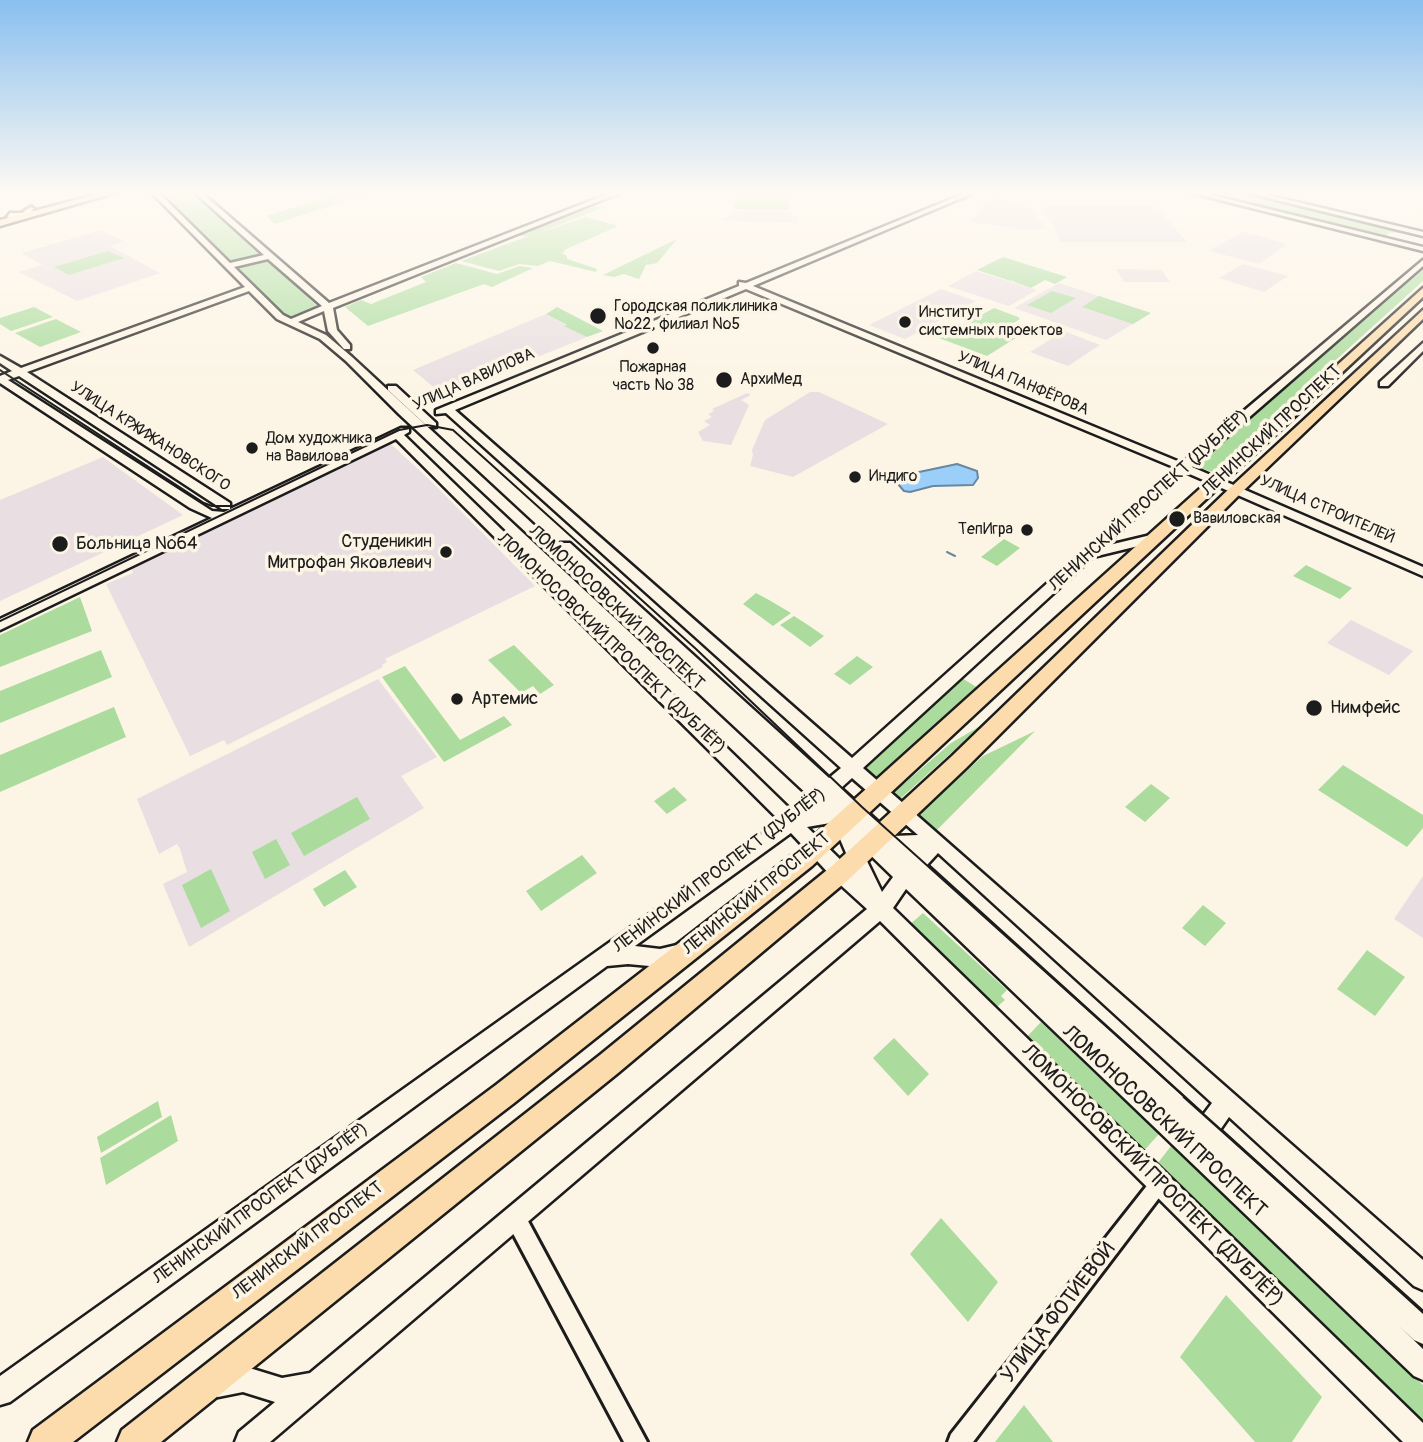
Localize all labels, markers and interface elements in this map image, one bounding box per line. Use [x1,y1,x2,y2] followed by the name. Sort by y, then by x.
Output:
[614,297,778,335] place label: Городская поликлиника №22, филиал №5
[919,303,1063,341] place label: Институт системных проектов
[588,306,608,326] marker: Городская поликлиника №22, филиал №5
[897,314,913,330] marker: Институт системных проектов
[645,340,661,356] marker: Пожарная часть № 38
[410,345,538,415] street label: УЛИЦА ВАВИЛОВА
[954,348,1092,420] street label: УЛИЦА ПАНФЁРОВА
[612,358,694,396] place label: Пожарная часть № 38
[1198,361,1346,501] street label: ЛЕНИНСКИЙ ПРОСПЕКТ
[714,370,734,390] marker: АрхиМед
[740,370,802,390] place label: АрхиМед
[66,378,234,496] street label: УЛИЦА КРЖИЖАНОВСКОГО
[1045,406,1253,596] street label: ЛЕНИНСКИЙ ПРОСПЕКТ (ДУБЛЁР)
[266,429,372,467] place label: Дом художника на Вавилова
[244,440,260,456] marker: Дом художника на Вавилова
[869,467,917,487] place label: Индиго
[847,469,863,485] marker: Индиго
[1257,472,1397,548] street label: УЛИЦА СТРОИТЕЛЕЙ
[1167,509,1187,529] marker: Вавиловская
[1193,509,1281,529] place label: Вавиловская
[958,520,1013,540] place label: ТепИгра
[524,521,708,695] street label: ЛОМОНОСОВСКИЙ ПРОСПЕКТ
[1019,522,1035,538] marker: ТепИгра
[492,529,730,759] street label: ЛОМОНОСОВСКИЙ ПРОСПЕКТ (ДУБЛЁР)
[267,531,432,574] place label: Студеникин Митрофан Яковлевич
[76,533,198,555] place label: Больница №64
[50,534,70,554] marker: Больница №64
[438,544,454,560] marker: Студеникин Митрофан Яковлевич
[471,688,538,710] place label: Артемис
[449,691,465,707] marker: Артемис
[1330,697,1401,719] place label: Нимфейс
[1304,698,1324,718] marker: Нимфейс
[609,784,831,958] street label: ЛЕНИНСКИЙ ПРОСПЕКТ (ДУБЛЁР)
[679,828,835,960] street label: ЛЕНИНСКИЙ ПРОСПЕКТ
[1056,1021,1272,1223] street label: ЛОМОНОСОВСКИЙ ПРОСПЕКТ
[1015,1039,1289,1313] street label: ЛОМОНОСОВСКИЙ ПРОСПЕКТ (ДУБЛЁР)
[149,1119,373,1289] street label: ЛЕНИНСКИЙ ПРОСПЕКТ (ДУБЛЁР)
[228,1177,388,1305] street label: ЛЕНИНСКИЙ ПРОСПЕКТ
[996,1238,1122,1388] street label: УЛИЦА ФОТИЕВОЙ

